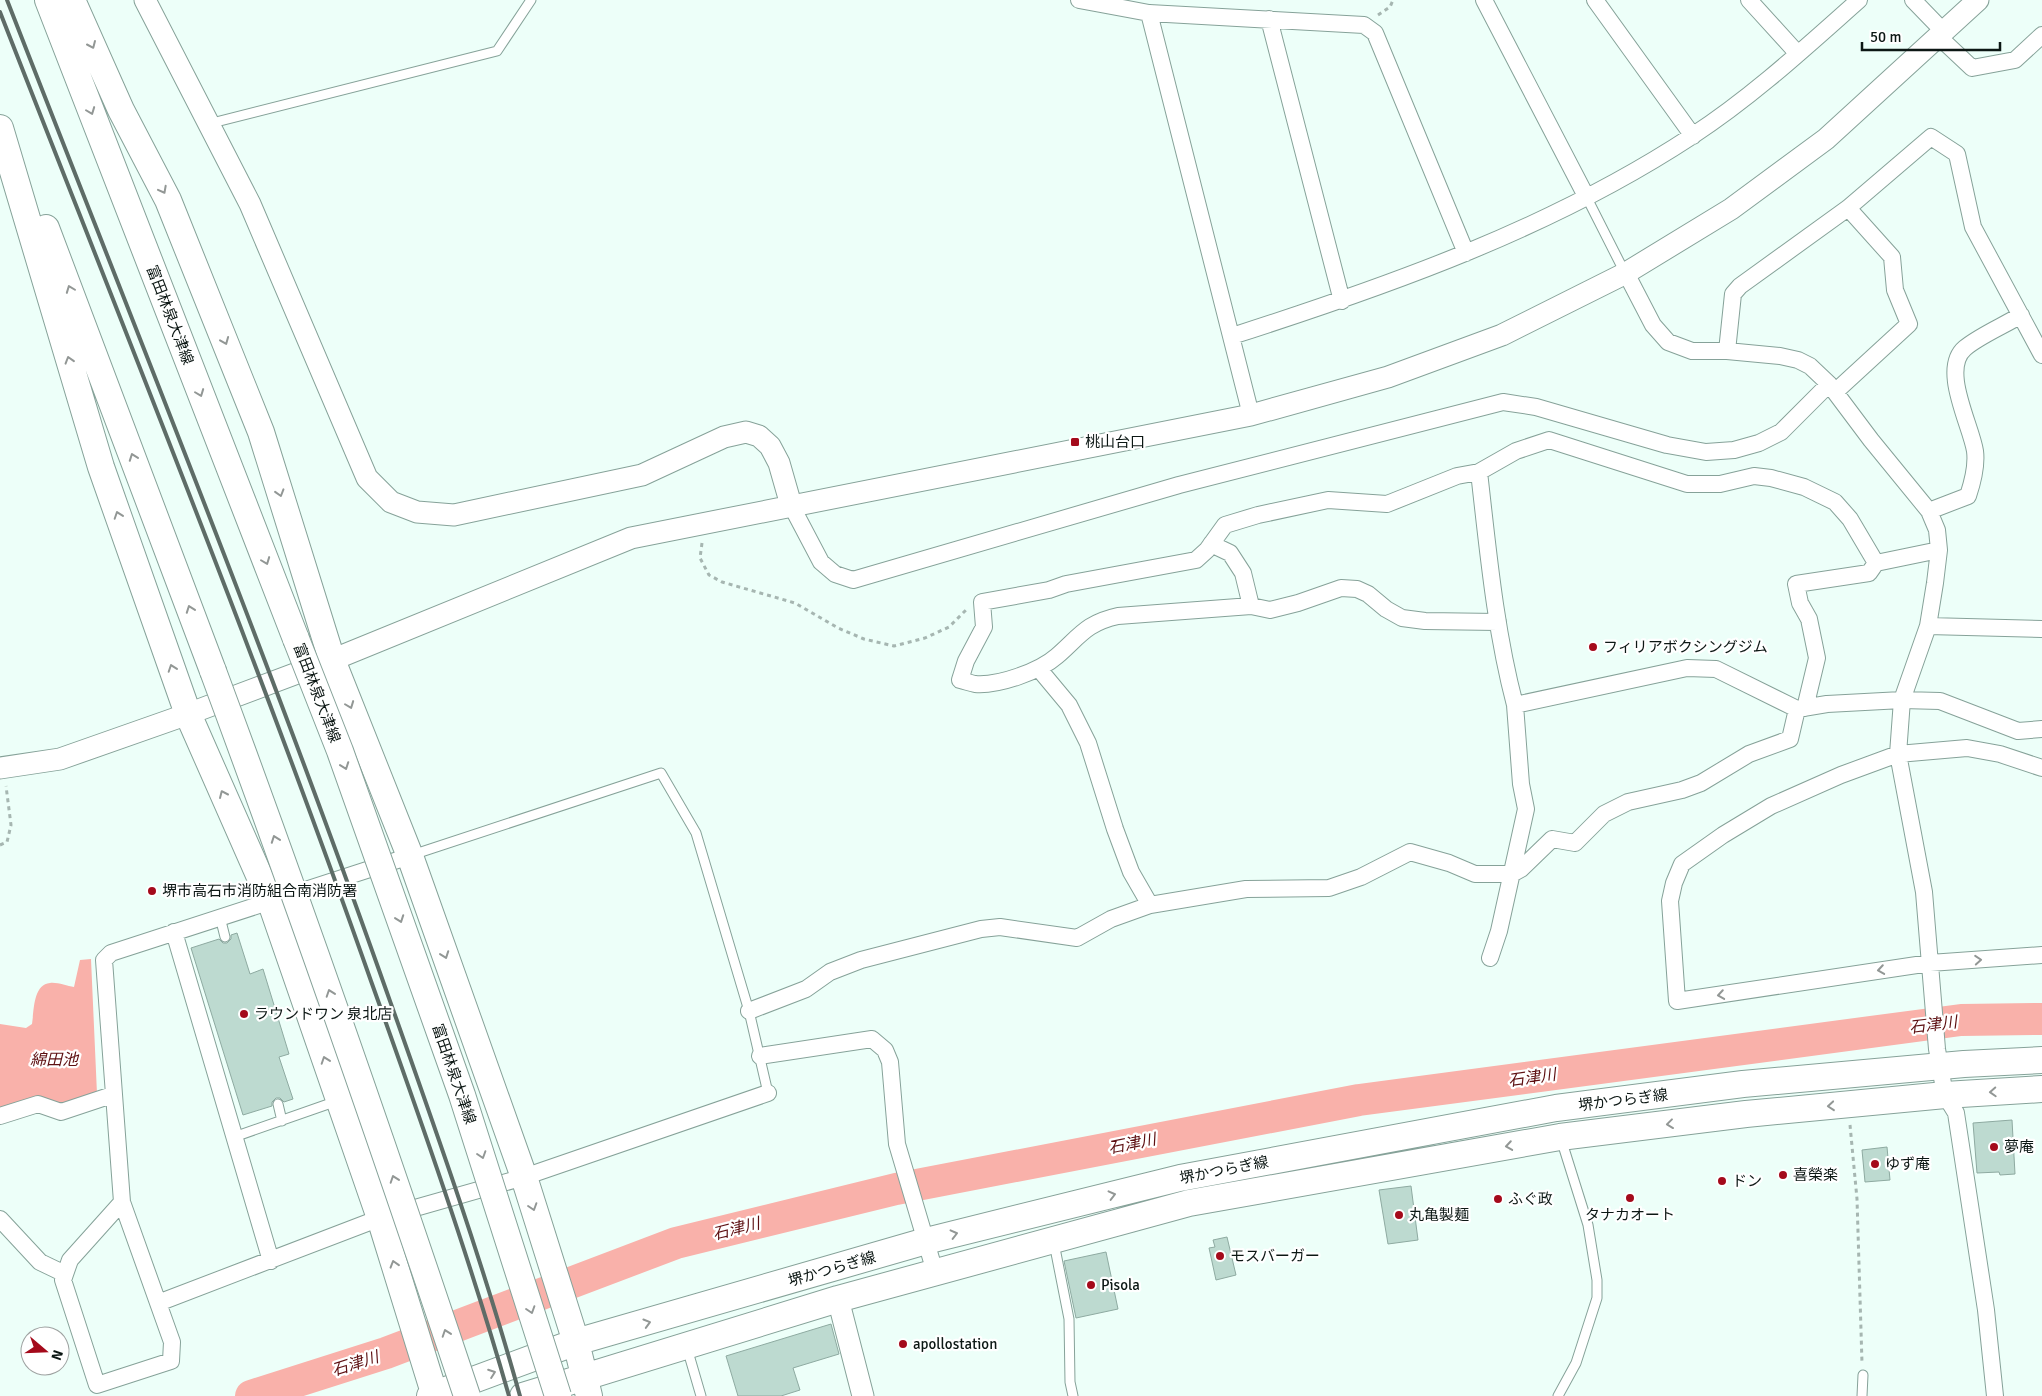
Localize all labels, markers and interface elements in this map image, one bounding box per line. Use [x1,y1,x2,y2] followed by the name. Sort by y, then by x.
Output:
[1862,20,2000,52] scale bar
[1870,28,1901,46] text: 50 m
[85,40,96,49] one-way arrow
[85,106,95,115] one-way arrow
[157,185,167,194] one-way arrow
[143,263,197,367] street label: 富田林泉大津線
[66,285,76,293] one-way arrow
[218,336,229,345] one-way arrow
[65,356,75,364] one-way arrow
[194,388,205,397] one-way arrow
[1085,433,1145,451] place label: 桃山台口
[1069,436,1081,448] marker: 桃山台口
[129,453,139,462] one-way arrow
[275,489,285,497] one-way arrow
[114,511,124,520] one-way arrow
[260,556,270,564] one-way arrow
[186,606,196,614] one-way arrow
[1603,638,1768,656] place label: フィリアボクシングジム
[290,641,344,745] street label: 富田林泉大津線
[1587,641,1599,653] marker: フィリアボクシングジム
[168,664,178,673] one-way arrow
[344,700,354,709] one-way arrow
[339,761,349,769] one-way arrow
[219,790,230,799] one-way arrow
[271,836,281,844] one-way arrow
[162,882,357,900] place label: 堺市高石市消防組合南消防署
[146,885,158,897] marker: 堺市高石市消防組合南消防署
[394,914,404,923] one-way arrow
[439,950,449,959] one-way arrow
[1975,954,1983,965] one-way arrow
[1877,964,1885,975] one-way arrow
[326,989,336,997] one-way arrow
[1716,989,1725,999] one-way arrow
[254,1005,392,1023] place label: ラウンドワン 泉北店
[238,1008,250,1020] marker: ラウンドワン 泉北店
[1908,1012,1960,1038] water label: 石津川
[428,1021,480,1127] street label: 富田林泉大津線
[30,1050,80,1070] water label: 綿田池
[321,1056,331,1065] one-way arrow
[1507,1064,1559,1091] water label: 石津川
[1577,1086,1669,1114] street label: 堺かつらぎ線
[1989,1087,1997,1098] one-way arrow
[1827,1100,1835,1111] one-way arrow
[1666,1118,1674,1128] one-way arrow
[1107,1129,1160,1158] water label: 石津川
[2004,1138,2034,1156] place label: 夢庵
[1505,1140,1513,1151] one-way arrow
[1988,1141,2000,1153] marker: 夢庵
[476,1150,486,1159] one-way arrow
[1178,1153,1270,1187] street label: 堺かつらぎ線
[1885,1155,1930,1173] place label: ゆず庵
[1869,1158,1881,1170] marker: ゆず庵
[1793,1166,1838,1184] place label: 喜榮楽
[1777,1169,1789,1181] marker: 喜榮楽
[1732,1172,1762,1190] place label: ドン
[390,1175,400,1184] one-way arrow
[1716,1175,1728,1187] marker: ドン
[1107,1190,1116,1201] one-way arrow
[1508,1190,1553,1208] place label: ふぐ政
[1624,1192,1636,1204] marker: タナカオート
[1492,1193,1504,1205] marker: ふぐ政
[528,1203,538,1211] one-way arrow
[1409,1206,1469,1224] place label: 丸亀製麺
[1585,1206,1675,1224] place label: タナカオート
[1393,1209,1405,1221] marker: 丸亀製麺
[711,1213,764,1244] water label: 石津川
[950,1230,958,1240] one-way arrow
[1230,1247,1320,1265] place label: モスバーガー
[786,1248,878,1290] street label: 堺かつらぎ線
[1214,1250,1226,1262] marker: モスバーガー
[389,1260,399,1268] one-way arrow
[1101,1276,1140,1294] place label: Pisola
[1085,1279,1097,1291] marker: Pisola
[525,1305,535,1314] one-way arrow
[642,1318,650,1328] one-way arrow
[20,1326,70,1376] north arrow
[442,1329,452,1338] one-way arrow
[913,1335,997,1353] place label: apollostation
[897,1338,909,1350] marker: apollostation
[329,1346,383,1381] water label: 石津川
[47,1348,66,1362] text: N
[488,1369,496,1379] one-way arrow

